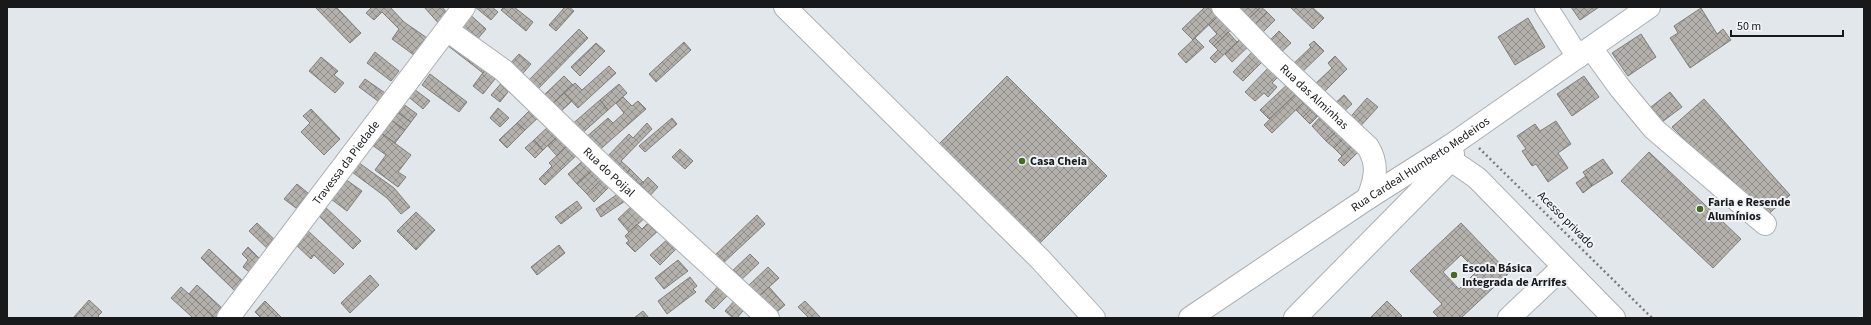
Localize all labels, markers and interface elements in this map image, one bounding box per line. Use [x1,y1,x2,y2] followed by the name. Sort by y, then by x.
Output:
[1731,12,1843,38] scale bar
[1737,18,1761,35] text: 50 m
[1276,60,1352,133] street label: Rua das Alminhas
[1348,112,1493,216] street label: Rua Cardeal Humberto Medeiros
[308,117,384,208] street label: Travessa da Piedade
[580,143,639,201] street label: Rua do Poijal
[1030,153,1087,170] place label: Casa Cheia
[1017,156,1027,166] marker: Casa Cheia
[1533,187,1599,253] street label: Acesso privado
[1707,194,1791,225] place label: Faria e Resende Alumínios
[1695,204,1705,214] marker: Faria e Resende Alumínios
[1462,260,1566,291] place label: Escola Básica Integrada de Arrifes
[1449,270,1459,280] marker: Escola Básica Integrada de Arrifes

